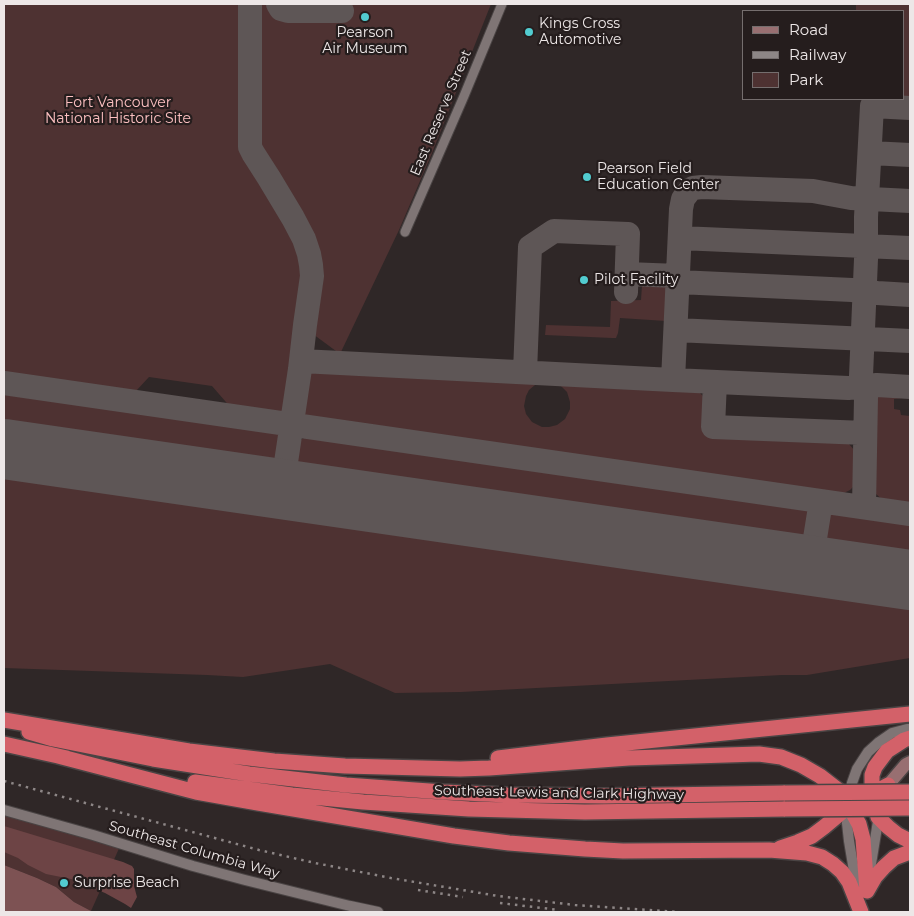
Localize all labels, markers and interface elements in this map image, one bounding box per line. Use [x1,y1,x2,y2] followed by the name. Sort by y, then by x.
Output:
[742,10,904,100] legend
[359,11,371,23] marker: Pearson Air Museum
[539,16,621,48] place label: Kings Cross Automotive
[789,20,828,39] text: Road
[322,25,408,58] place label: Pearson Air Museum
[523,26,535,38] marker: Kings Cross Automotive
[789,45,846,64] text: Railway
[407,47,475,179] street label: East Reserve Street
[789,70,823,89] text: Park
[45,95,191,128] park label: Fort Vancouver National Historic Site
[597,161,720,193] place label: Pearson Field Education Center
[581,171,593,183] marker: Pearson Field Education Center
[594,272,678,288] place label: Pilot Facility
[578,274,590,286] marker: Pilot Facility
[434,782,684,804] street label: Southeast Lewis and Clark Highway
[107,818,281,882] street label: Southeast Columbia Way
[74,875,180,891] place label: Surprise Beach
[58,877,70,889] marker: Surprise Beach

